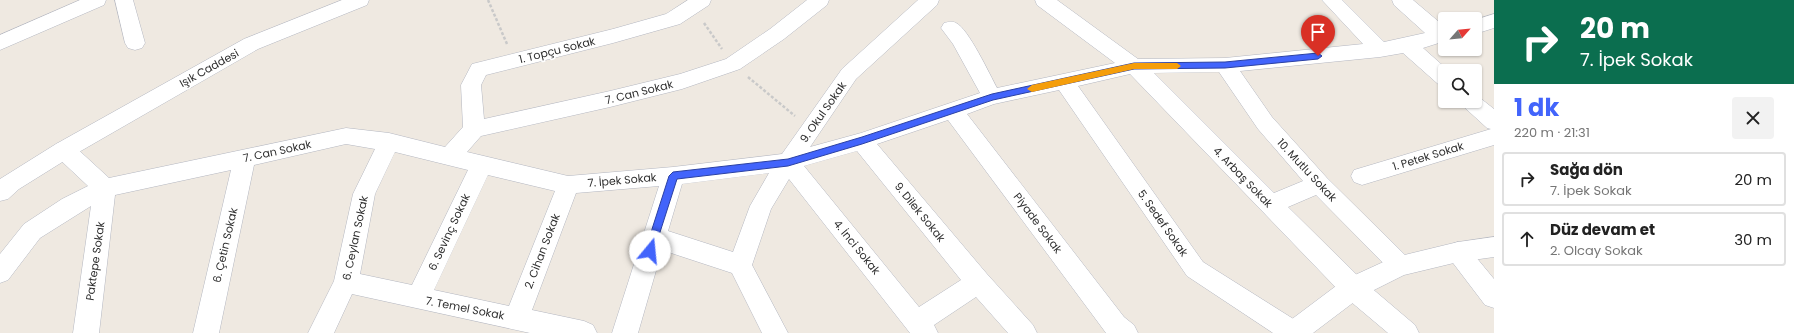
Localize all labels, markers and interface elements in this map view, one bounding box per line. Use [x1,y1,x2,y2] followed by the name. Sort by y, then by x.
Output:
[1580,9,1650,48] text: 20 m
[1438,12,1482,56] north arrow
[1438,12,1482,108] map controls
[1301,15,1335,56] pin
[1514,16,1566,68] icon: right
[1307,21,1329,43] icon: arrive
[517,33,597,67] street label: 1. Topçu Sokak
[176,45,242,91] street label: Işık Caddesi
[1580,47,1693,72] text: 7. İpek Sokak
[1438,64,1482,108] button: search
[603,76,675,108] street label: 7. Can Sokak
[796,78,850,146] street label: 9. Okul Sokak
[1514,91,1559,124] text: 1 dk
[1732,97,1774,139] button: close
[1514,123,1590,142] text: 220 m · 21:31
[1273,135,1341,205] street label: 10. Mutlu Sokak
[241,136,313,166] street label: 7. Can Sokak
[1390,137,1466,174] street label: 1. Petek Sokak
[1210,143,1277,211] street label: 4. Arbaş Sokak
[1550,159,1623,180] text: Sağa dön
[1516,168,1538,190] icon: right
[587,169,657,191] street label: 7. İpek Sokak
[1734,169,1772,190] text: 20 m
[891,179,949,246] street label: 9. Dilek Sokak
[1550,181,1632,200] text: 7. İpek Sokak
[1134,186,1192,260] street label: 5. Sedef Sokak
[1010,189,1066,257] street label: Piyade Sokak
[424,191,474,273] street label: 6. Sevinç Sokak
[338,194,372,282] street label: 6. Ceylan Sokak
[209,206,241,284] street label: 6. Çetin Sokak
[520,211,564,291] street label: 2. Cihan Sokak
[830,216,884,278] street label: 4. İnci Sokak
[1550,219,1655,240] text: Düz devam et
[82,220,109,302] street label: Paktepe Sokak
[1516,228,1538,250] icon: ahead
[1734,229,1772,250] text: 30 m
[629,230,671,272] position arrow
[1550,241,1643,260] text: 2. Olcay Sokak
[424,293,506,324] street label: 7. Temel Sokak

